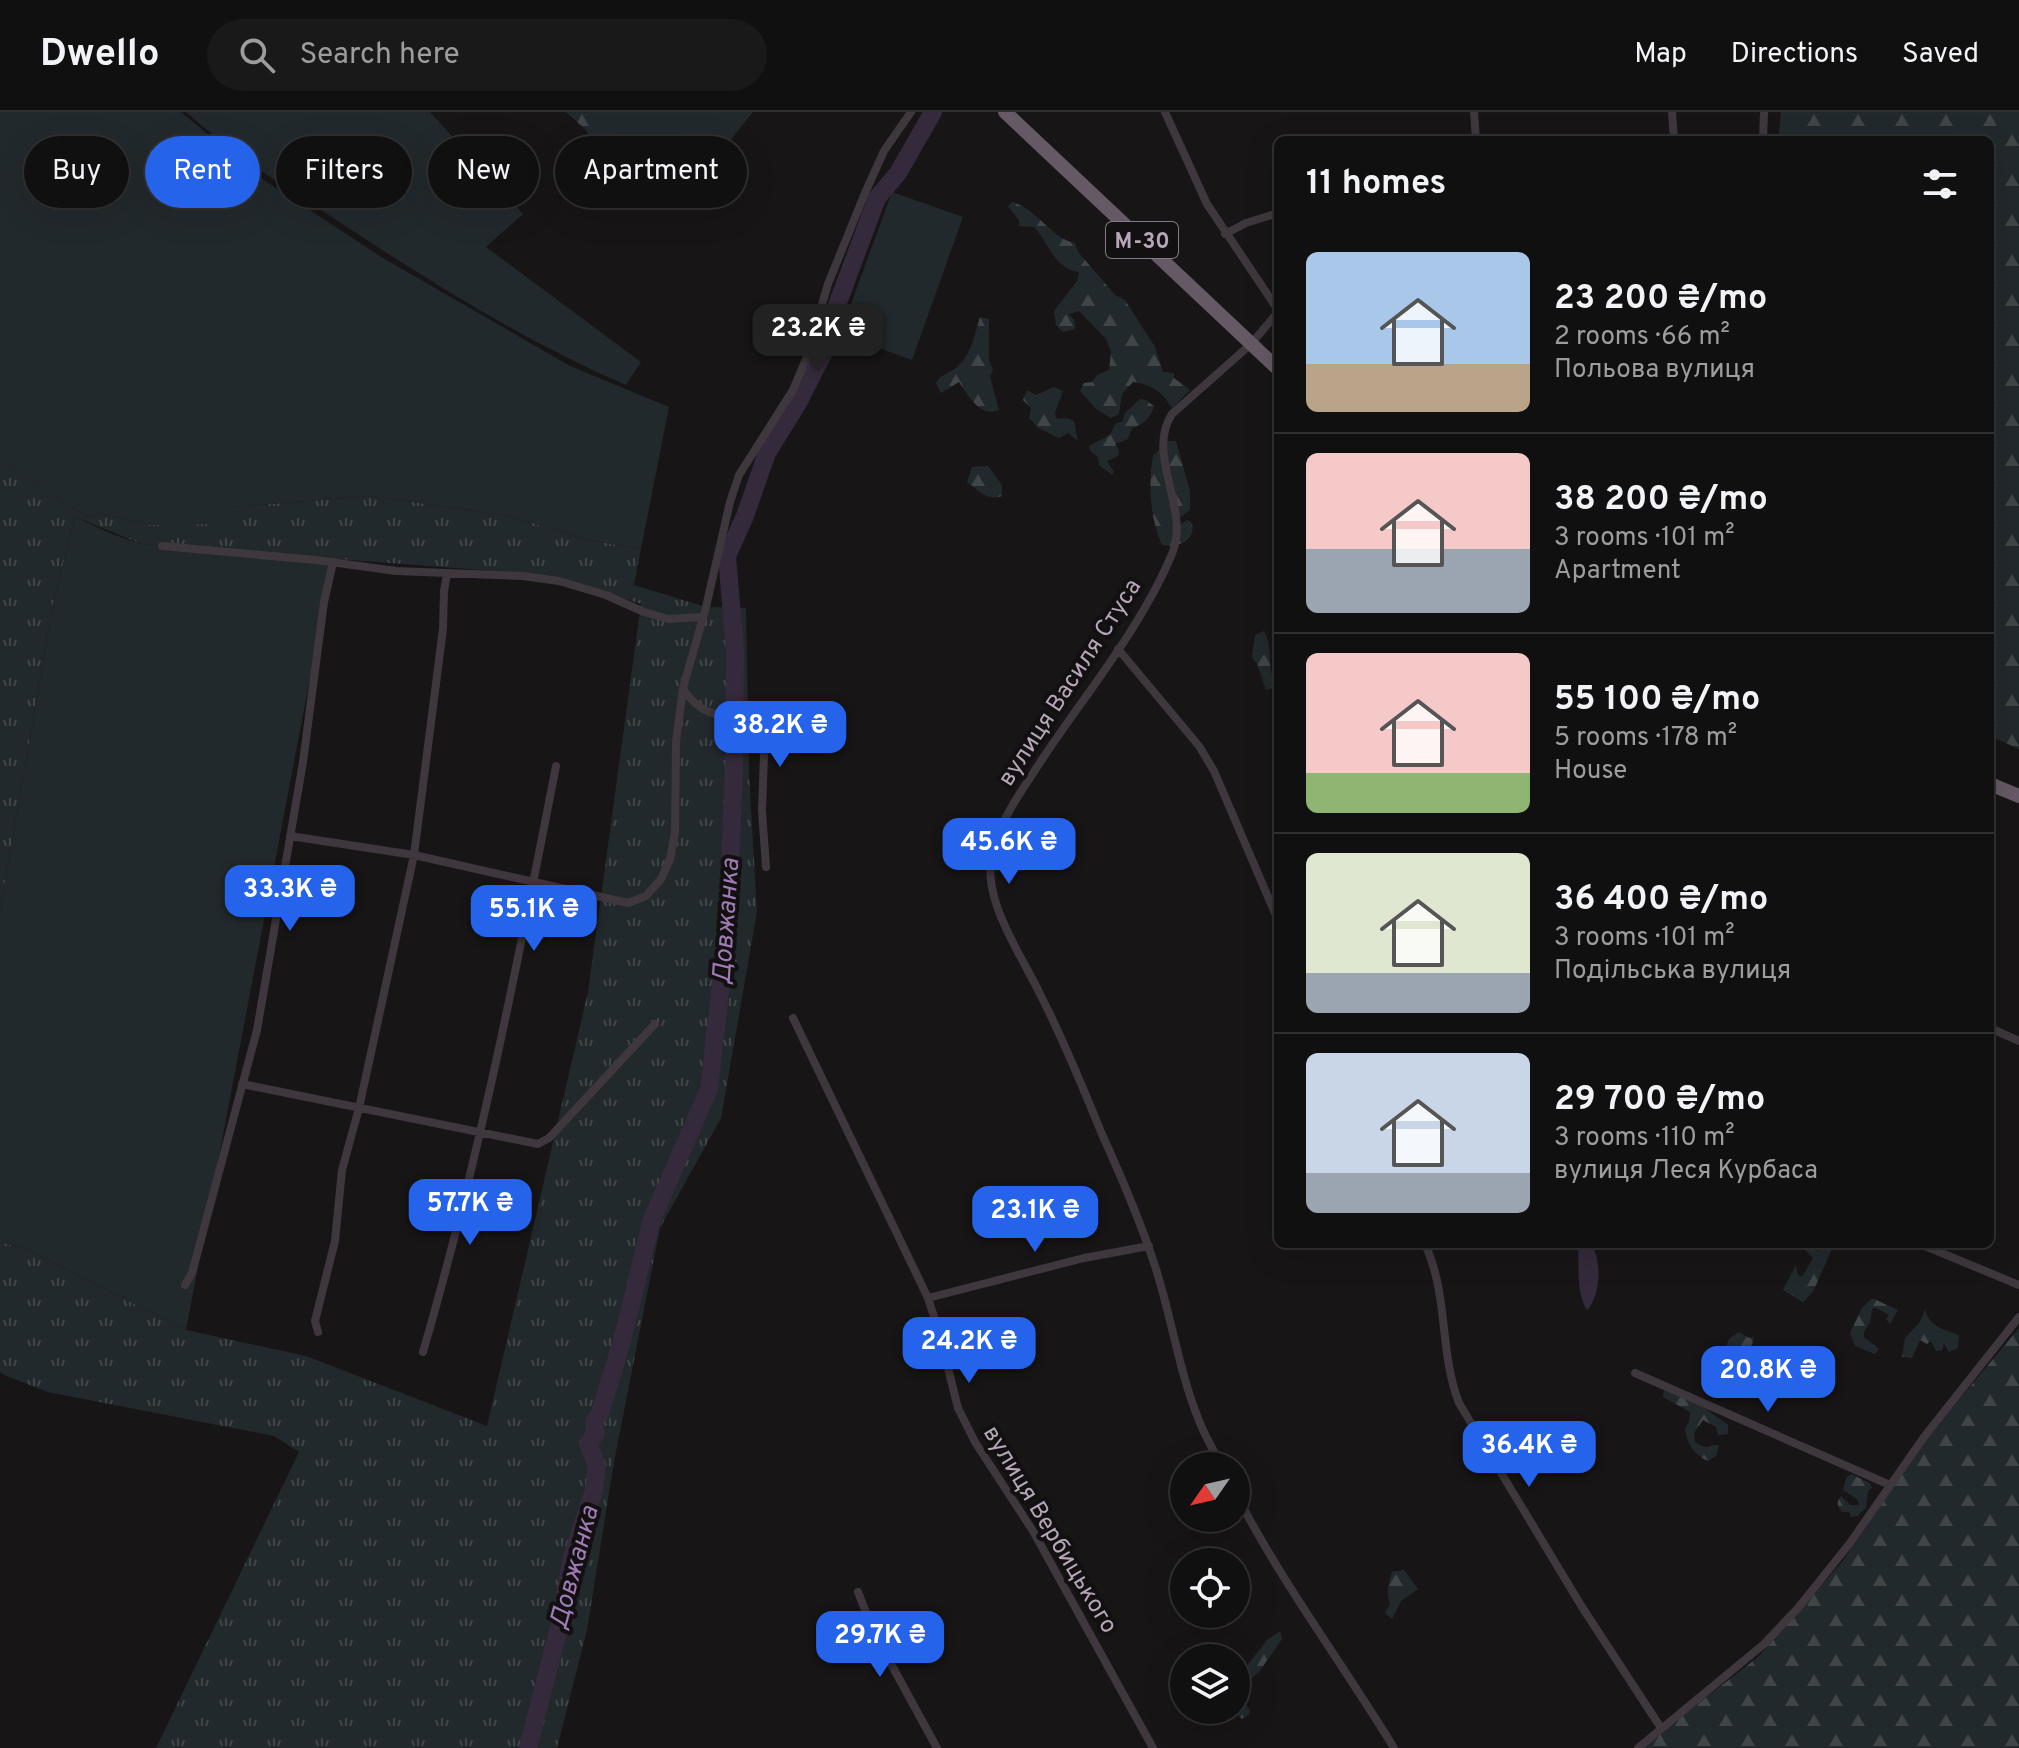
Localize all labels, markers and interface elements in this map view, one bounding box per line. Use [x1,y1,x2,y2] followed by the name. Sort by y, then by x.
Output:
[207,19,767,91] search box
[40,31,159,80] text: Dwello
[235,33,279,77] icon: search
[299,37,460,74] text: Search here
[1634,37,1687,73] text: Map
[1731,37,1858,73] text: Directions
[1902,37,1979,73] text: Saved
[24,136,129,208] chip: Buy
[145,136,260,208] chip: Rent
[276,136,412,208] chip: Filters
[428,136,539,208] chip: New
[555,136,747,208] chip: Apartment
[1918,162,1962,206] icon: filters
[1306,163,1446,206] text: 11 homes
[1106,222,1178,258] road number: М-30
[1554,278,1767,321] text: 23 200 ₴/mo
[1370,284,1466,380] icon: home
[744,304,892,372] pin: 23.2K ₴
[770,313,866,346] text: 23.2K ₴
[1554,321,1730,354] text: 2 rooms · 66 m²
[1554,354,1755,387] text: Польова вулиця
[1554,479,1768,522] text: 38 200 ₴/mo
[1370,485,1466,581] icon: home
[1554,522,1735,555] text: 3 rooms · 101 m²
[1554,555,1681,588] text: Apartment
[992,574,1149,792] street label: вулиця Василя Стуса
[1554,679,1760,722] text: 55 100 ₴/mo
[1370,685,1466,781] icon: home
[706,701,854,769] pin: 38.2K ₴
[732,710,828,743] text: 38.2K ₴
[1554,722,1737,755] text: 5 rooms · 178 m²
[1554,755,1627,788] text: House
[935,818,1083,886] pin: 45.6K ₴
[961,827,1057,860] text: 45.6K ₴
[707,857,748,985] water label: Довжанка
[216,865,364,933] pin: 33.3K ₴
[243,874,337,907] text: 33.3K ₴
[1554,879,1768,922] text: 36 400 ₴/mo
[460,885,608,953] pin: 55.1K ₴
[1370,885,1466,981] icon: home
[489,894,579,927] text: 55.1K ₴
[1554,922,1735,955] text: 3 rooms · 101 m²
[1554,955,1791,988] text: Подільська вулиця
[1554,1079,1765,1122] text: 29 700 ₴/mo
[1370,1085,1466,1181] icon: home
[1554,1122,1735,1155] text: 3 rooms · 110 m²
[1554,1155,1818,1188] text: вулиця Леся Курбаса
[396,1179,544,1247] pin: 57.7K ₴
[961,1186,1109,1254] pin: 23.1K ₴
[427,1188,513,1221] text: 57.7K ₴
[990,1195,1080,1228] text: 23.1K ₴
[895,1317,1043,1385] pin: 24.2K ₴
[921,1326,1017,1359] text: 24.2K ₴
[1694,1346,1842,1414] pin: 20.8K ₴
[1719,1355,1817,1388] text: 20.8K ₴
[975,1421,1123,1639] street label: вулиця Вербицького
[1455,1421,1603,1489] pin: 36.4K ₴
[1481,1430,1577,1463] text: 36.4K ₴
[1170,1452,1250,1532] north arrow
[1170,1452,1250,1724] map controls
[543,1502,608,1633] water label: Довжанка
[1170,1548,1250,1628] button: locate
[806,1611,954,1679] pin: 29.7K ₴
[834,1620,926,1653] text: 29.7K ₴
[1170,1644,1250,1724] button: layers

